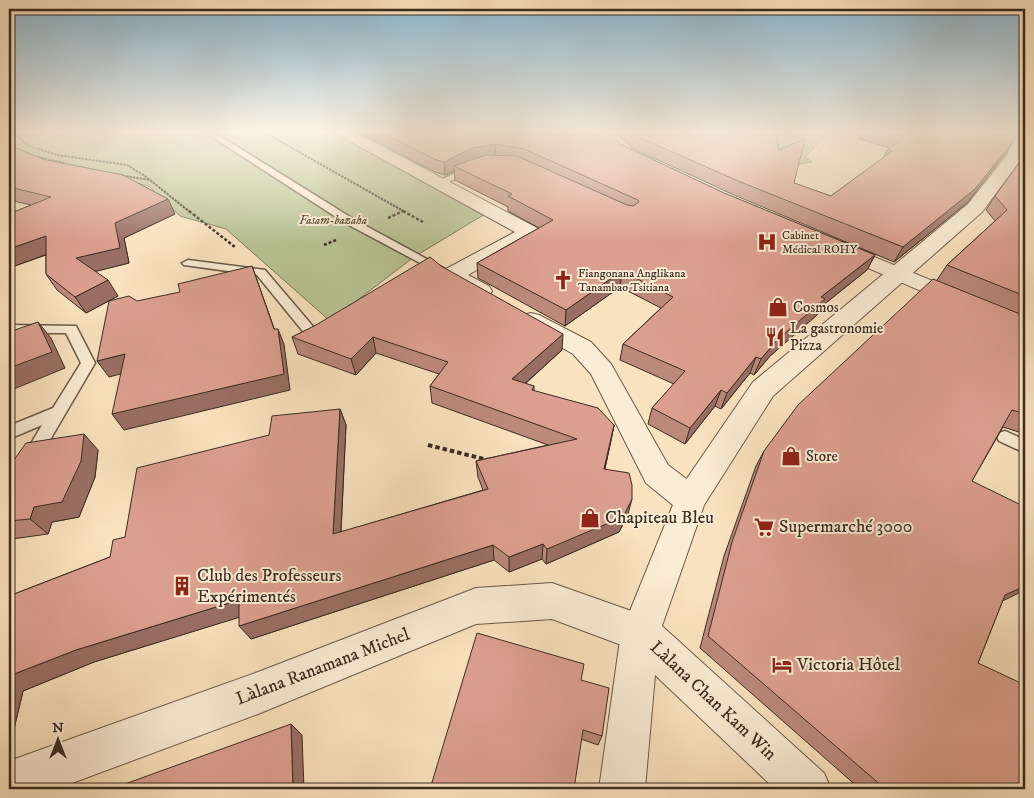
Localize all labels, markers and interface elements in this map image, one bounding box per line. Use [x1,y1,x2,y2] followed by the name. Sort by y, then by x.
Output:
[299,213,367,228] park label: Fasam-bazaha
[782,228,858,257] place label: Cabinet Médical ROHY
[756,231,778,253] hospital icon: Cabinet Médical ROHY
[578,266,687,295] place label: Fiangonana Anglikana Tanambao Tsitiana
[552,269,574,291] church icon: Fiangonana Anglikana Tanambao Tsitiana
[767,296,789,318] shop icon: Cosmos
[793,298,839,317] place label: Cosmos
[790,319,883,355] place label: La gastronomie Pizza
[764,326,786,348] restaurant icon: La gastronomie Pizza
[780,445,802,467] shop icon: Store
[806,447,838,466] place label: Store
[579,507,601,529] shop icon: Chapiteau Bleu
[605,507,714,529] place label: Chapiteau Bleu
[753,516,775,538] supermarket icon: Supermarché 3000
[779,516,912,538] place label: Supermarché 3000
[197,565,341,608] place label: Club des Professeurs Expérimentés
[171,575,193,597] building icon: Club des Professeurs Expérimentés
[233,623,414,710] street label: Làlana Ranamana Michel
[645,637,781,766] street label: Làlana Chan Kam Win
[771,654,793,676] hotel icon: Victoria Hôtel
[796,654,901,676] place label: Victoria Hôtel
[32,716,82,766] north arrow
[52,719,64,737] text: N

